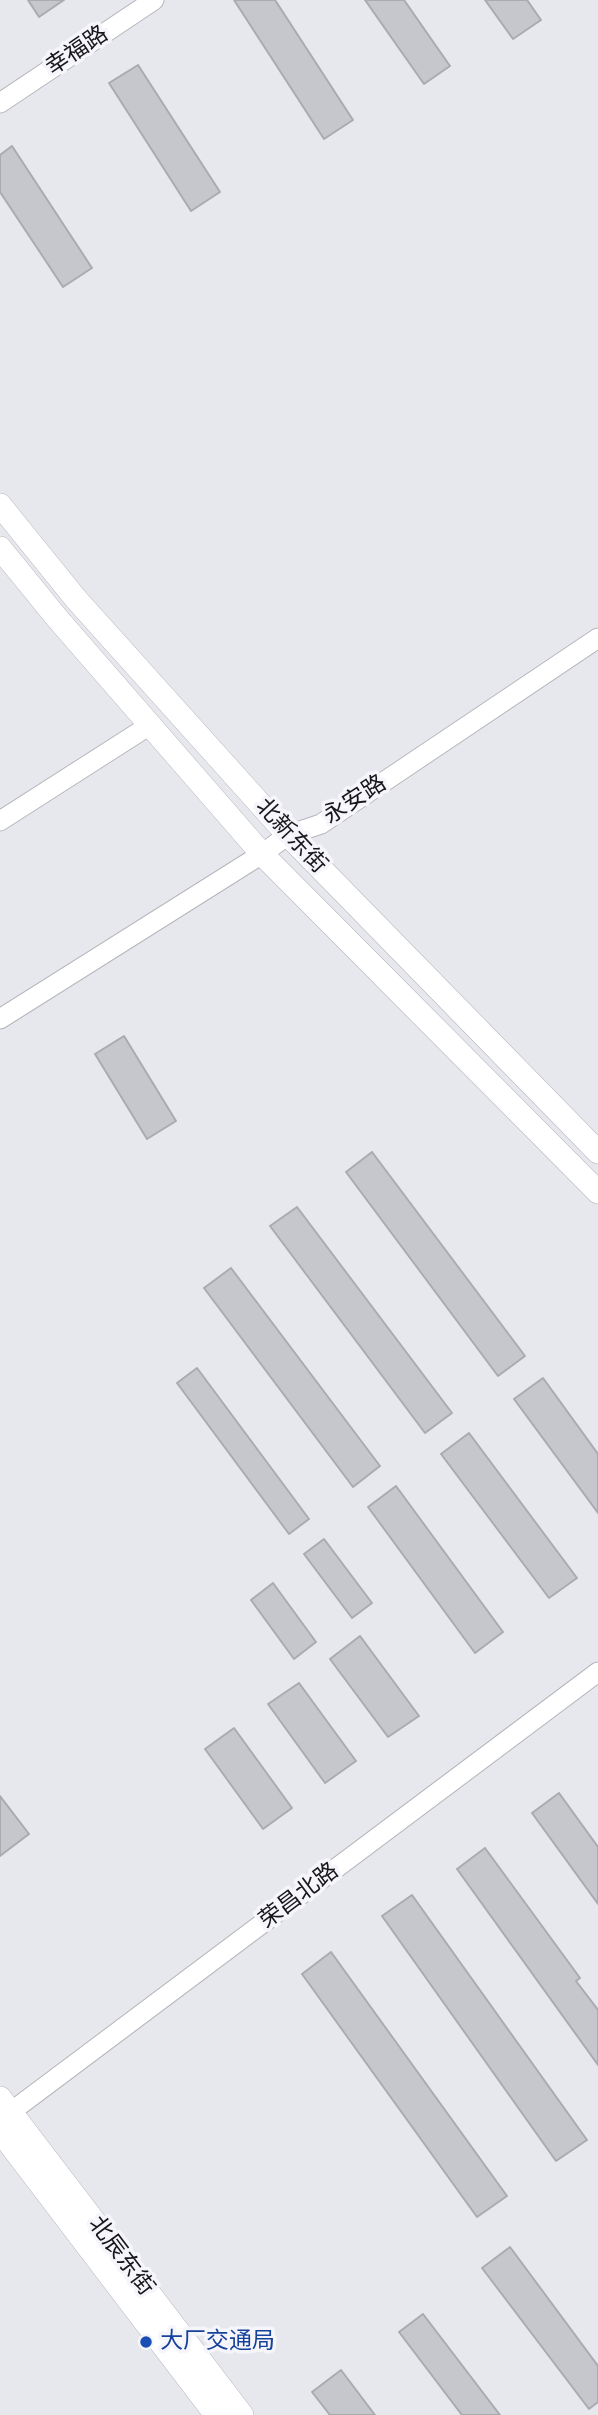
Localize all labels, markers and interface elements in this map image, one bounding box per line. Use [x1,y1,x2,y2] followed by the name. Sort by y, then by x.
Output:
[41,20,113,82] street label: 幸福路
[319,770,391,830] street label: 永安路
[250,793,332,879] street label: 北新东街
[254,1857,344,1935] street label: 荣昌北路
[82,2211,160,2301] street label: 北辰东街
[160,2328,275,2356] place label: 大厂交通局
[138,2334,154,2350] marker: 大厂交通局

